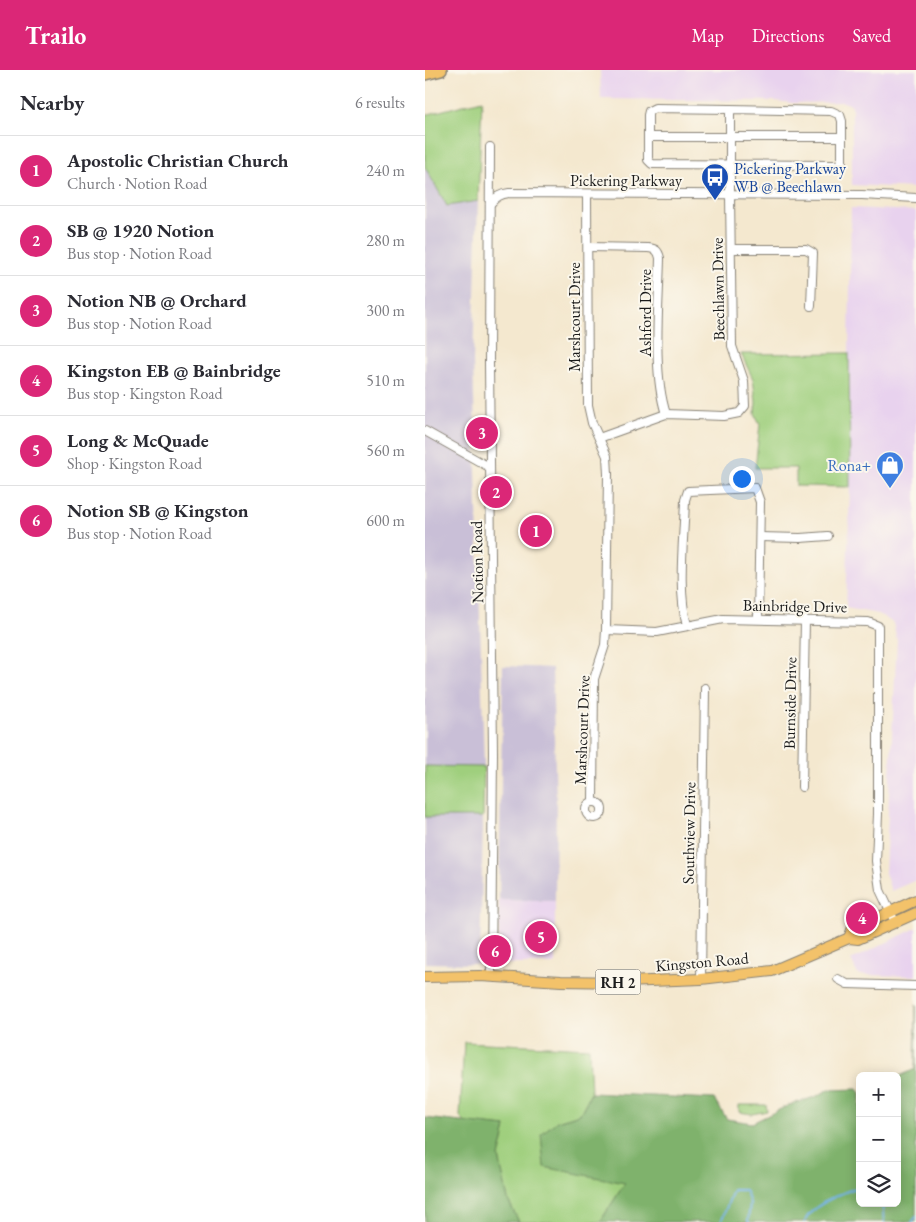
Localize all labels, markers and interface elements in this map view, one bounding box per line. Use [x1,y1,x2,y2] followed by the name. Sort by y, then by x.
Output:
[25,20,86,51] text: Trailo
[692,24,724,47] text: Map
[752,24,824,47] text: Directions
[852,24,891,47] text: Saved
[20,89,84,116] text: Nearby
[355,92,405,113] text: 6 results
[67,148,288,173] text: Apostolic Christian Church
[734,158,847,197] place label: Pickering Parkway WB @ Beechlawn
[32,160,40,181] text: 1
[366,160,405,181] text: 240 m
[700,162,730,201] bus stop icon: Pickering Parkway WB @ Beechlawn
[570,170,683,191] street label: Pickering Parkway
[67,173,207,194] text: Church · Notion Road
[67,218,214,243] text: SB @ 1920 Notion
[32,230,40,251] text: 2
[366,230,405,251] text: 280 m
[707,237,729,341] street label: Beechlawn Drive
[67,243,212,264] text: Bus stop · Notion Road
[564,262,585,372] street label: Marshcourt Drive
[635,269,656,358] street label: Ashford Drive
[67,288,247,313] text: Notion NB @ Orchard
[32,300,40,321] text: 3
[366,300,405,321] text: 300 m
[67,313,212,334] text: Bus stop · Notion Road
[67,358,281,383] text: Kingston EB @ Bainbridge
[32,370,40,391] text: 4
[366,370,405,391] text: 510 m
[67,383,223,404] text: Bus stop · Kingston Road
[466,414,498,452] pin: 3
[67,428,209,453] text: Long & McQuade
[32,440,40,461] text: 5
[366,440,405,461] text: 560 m
[875,450,905,489] shop icon: Rona+
[67,453,202,474] text: Shop · Kingston Road
[827,455,871,476] place label: Rona+
[729,466,755,492] your location
[480,473,512,511] pin: 2
[67,498,249,523] text: Notion SB @ Kingston
[32,510,40,531] text: 6
[366,510,405,531] text: 600 m
[520,512,552,550] pin: 1
[466,520,488,603] street label: Notion Road
[67,523,212,544] text: Bus stop · Notion Road
[743,595,847,617] street label: Bainbridge Drive
[779,657,801,749] street label: Burnside Drive
[570,675,594,785] street label: Marshcourt Drive
[678,782,700,884] street label: Southview Drive
[846,899,878,937] pin: 4
[525,918,557,956] pin: 5
[479,932,511,970] pin: 6
[655,947,750,977] street label: Kingston Road
[595,970,641,994] road number: RH 2
[856,1072,901,1207] map controls
[856,1072,901,1117] button: +
[856,1117,901,1162] button: −
[856,1162,901,1207] button: layers

